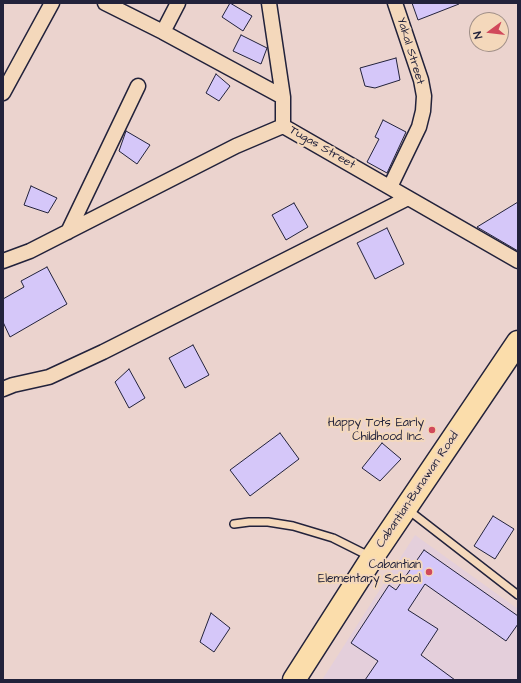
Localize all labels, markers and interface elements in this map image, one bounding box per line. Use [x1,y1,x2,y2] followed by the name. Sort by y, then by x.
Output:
[469,12,509,52] north arrow
[393,16,427,86] street label: Yakal Street
[470,30,486,40] text: N
[286,123,358,173] street label: Tugas Street
[328,416,424,444] place label: Happy Tots Early Childhood Inc.
[427,425,437,435] marker: Happy Tots Early Childhood Inc.
[374,429,462,551] street label: Cabantian-Bunawan Road
[318,558,421,586] place label: Cabantian Elementary School
[424,567,434,577] marker: Cabantian Elementary School

